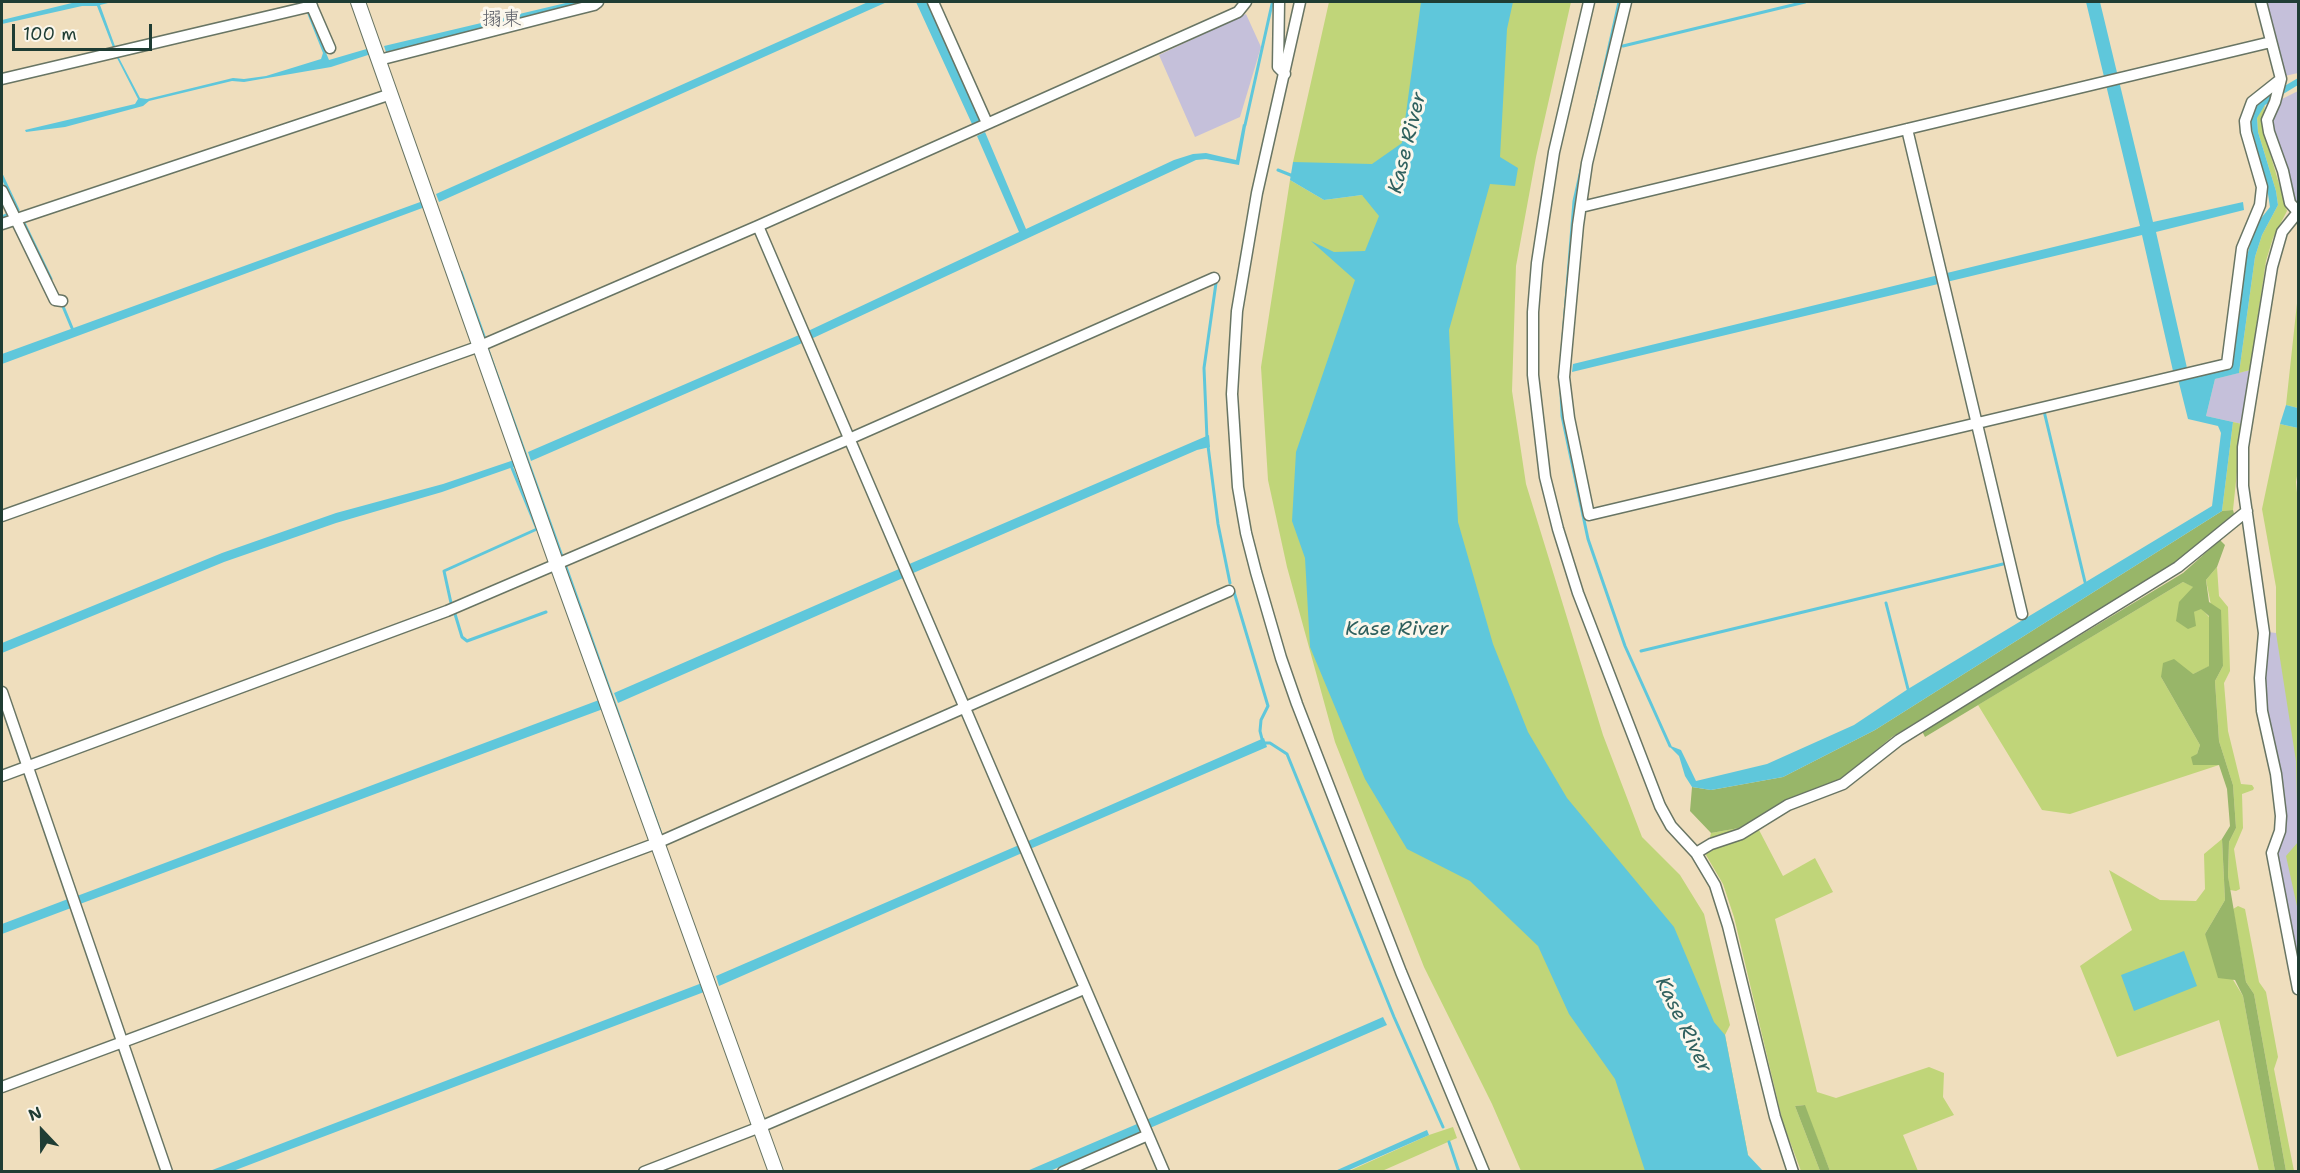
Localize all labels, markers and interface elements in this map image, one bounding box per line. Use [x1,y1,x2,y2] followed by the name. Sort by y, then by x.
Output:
[482,8,522,32] district label: 搦東
[15,12,154,50] scale bar
[23,22,77,46] text: 100 m
[1384,90,1432,196] water label: Kase River
[1345,618,1449,642] water label: Kase River
[1650,973,1716,1077] water label: Kase River
[12,1101,72,1161] north arrow
[25,1102,45,1126] text: N

